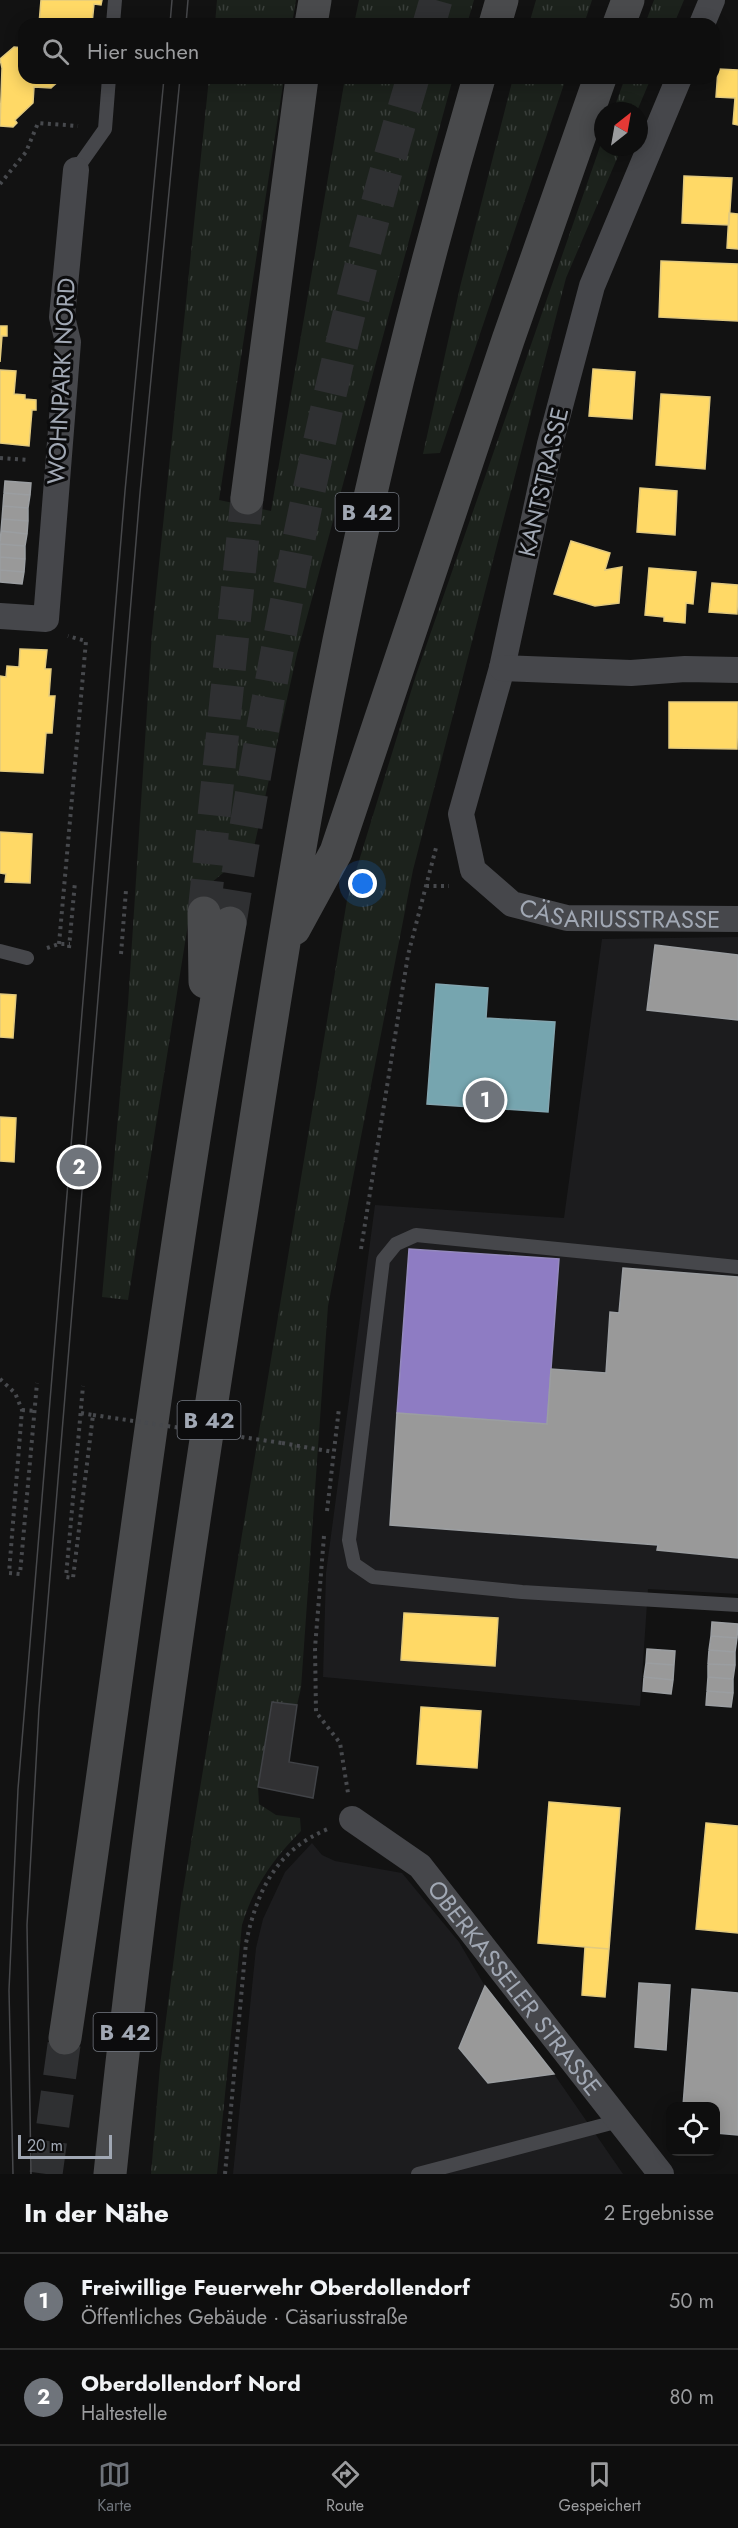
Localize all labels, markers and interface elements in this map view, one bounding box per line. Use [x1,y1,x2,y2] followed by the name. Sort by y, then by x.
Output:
[18,18,720,84] search box
[39,35,72,68] icon: search
[87,35,199,67] text: Hier suchen
[594,102,648,156] north arrow
[38,277,84,485] street label: WOHNPARK NORD
[509,404,577,560] street label: KANTSTRASSE
[336,493,398,531] road number: B 42
[348,869,377,898] your location
[516,889,720,936] street label: CÄSARIUSSTRASSE
[466,1078,504,1122] pin: 1
[60,1144,98,1190] pin: 2
[178,1401,240,1439] road number: B 42
[419,1872,611,2103] street label: OBERKASSELER STRASSE
[94,2013,156,2051] road number: B 42
[666,2102,720,2156] map controls
[666,2102,720,2156] button: locate
[18,2132,112,2160] scale bar
[27,2134,63,2157] text: 20 m
[24,2194,169,2232] text: In der Nähe
[604,2199,714,2228] text: 2 Ergebnisse
[81,2271,470,2303] text: Freiwillige Feuerwehr Oberdollendorf
[38,2287,49,2316] text: 1
[669,2287,714,2316] text: 50 m
[81,2303,408,2332] text: Öffentliches Gebäude · Cäsariusstraße
[81,2367,301,2399] text: Oberdollendorf Nord
[37,2383,50,2412] text: 2
[669,2383,714,2412] text: 80 m
[81,2399,167,2428] text: Haltestelle
[97,2458,132,2517] tab: Karte
[326,2458,364,2517] tab: Route
[559,2458,641,2517] tab: Gespeichert

